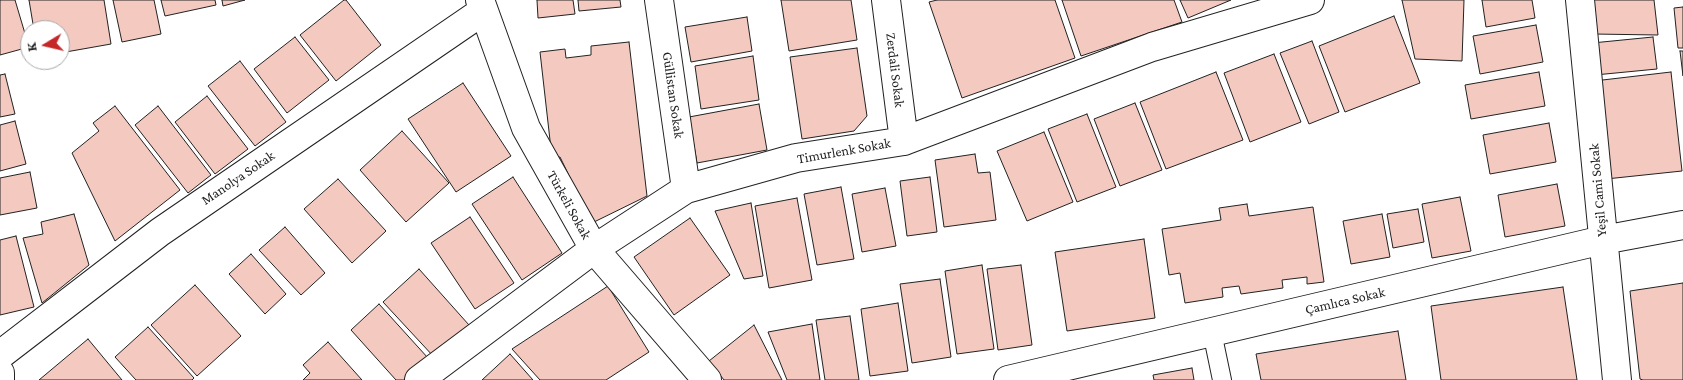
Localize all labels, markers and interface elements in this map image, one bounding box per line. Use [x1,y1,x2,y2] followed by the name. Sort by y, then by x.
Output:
[20,20,70,70] north arrow
[882,32,908,108] street label: Zerdali Sokak
[23,42,40,53] text: K
[659,51,687,139] street label: Güllistan Sokak
[796,134,892,168] street label: Timurlenk Sokak
[1586,143,1610,237] street label: Yeşil Cami Sokak
[198,147,278,209] street label: Manolya Sokak
[543,168,595,242] street label: Türkeli Sokak
[1303,284,1387,318] street label: Çamlıca Sokak

